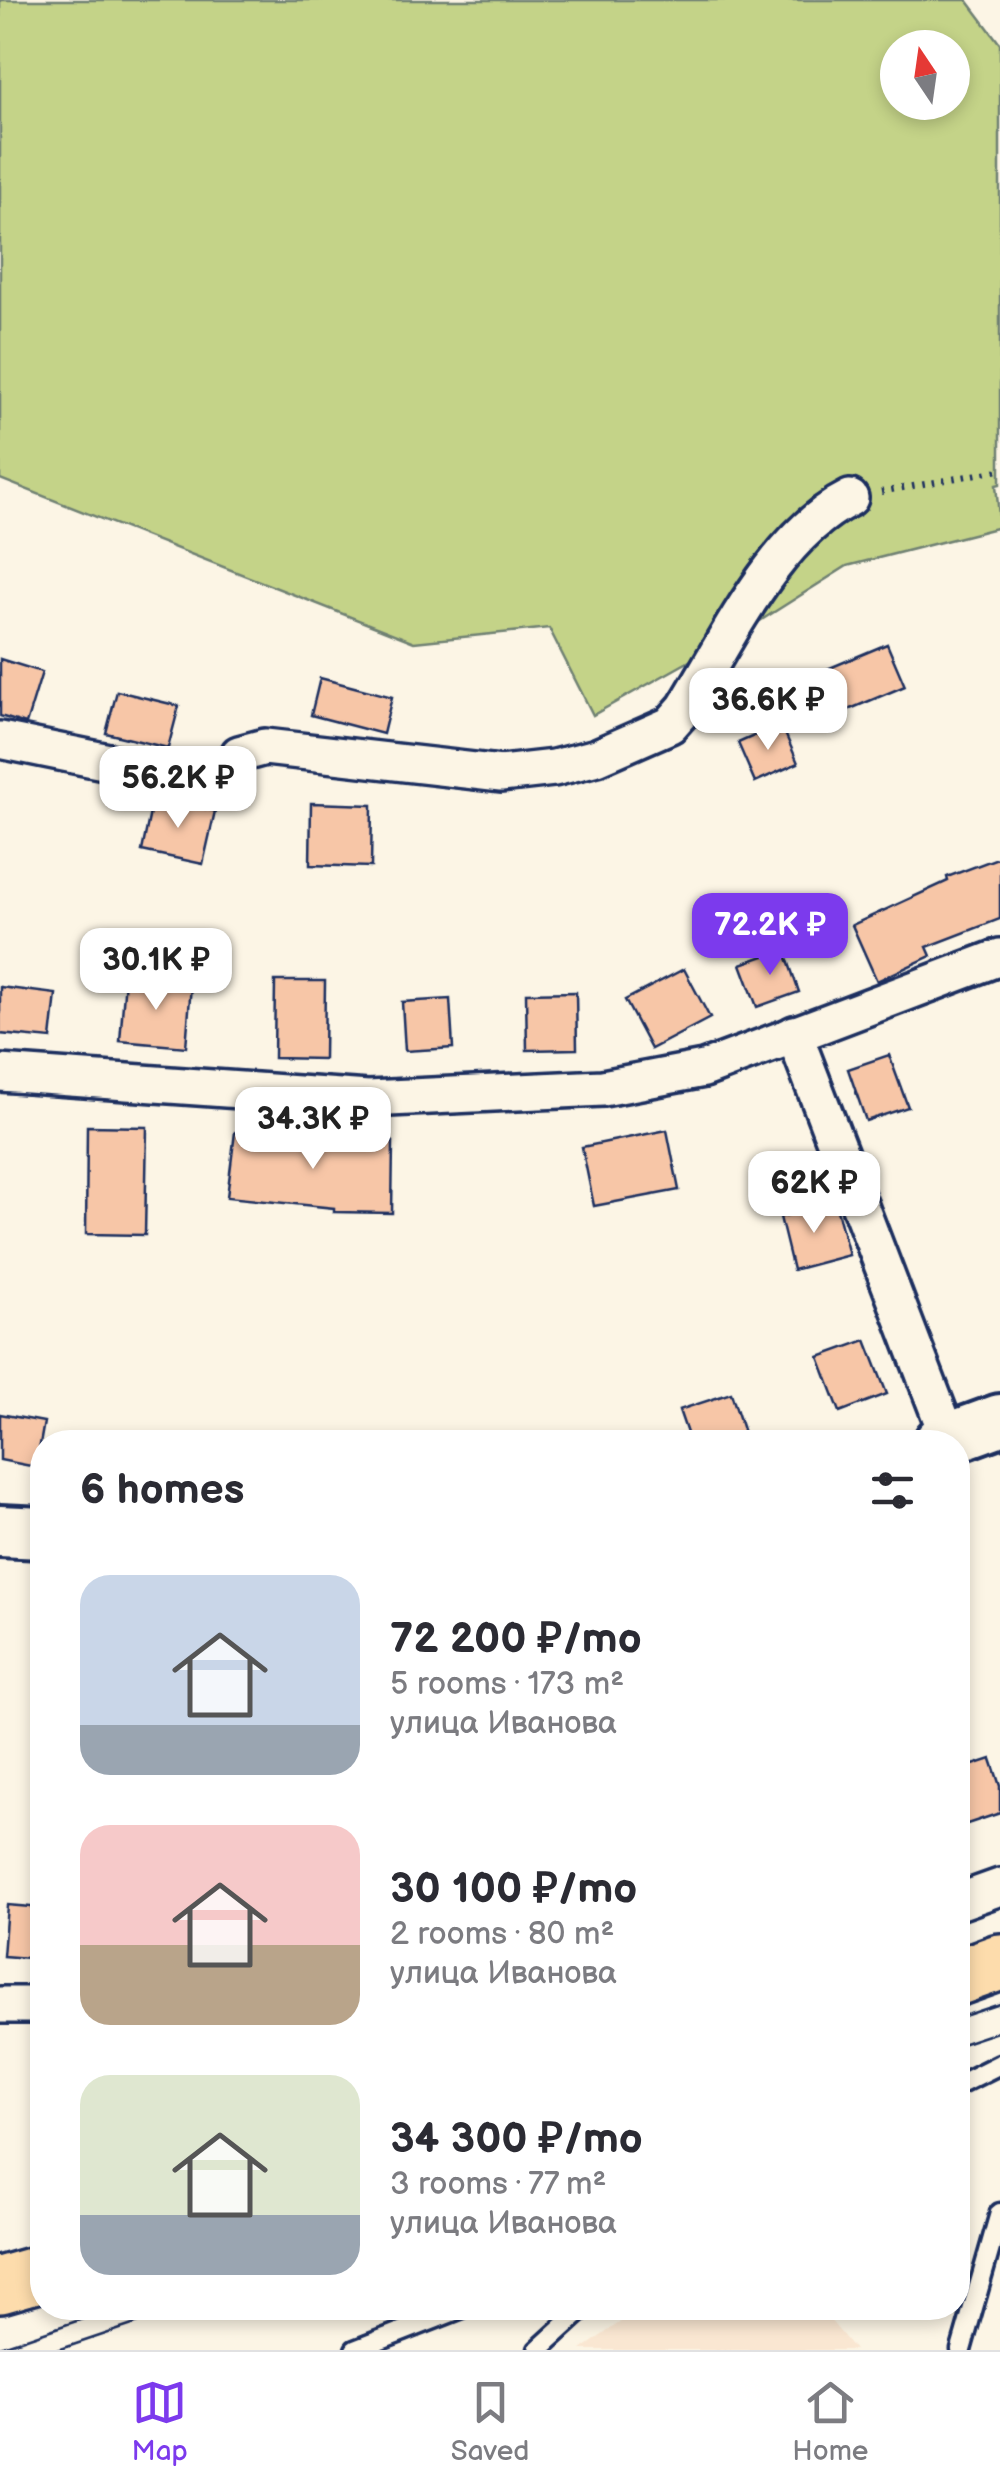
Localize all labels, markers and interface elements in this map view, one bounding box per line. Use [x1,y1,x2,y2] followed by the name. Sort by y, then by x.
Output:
[880,30,970,120] north arrow
[880,30,970,120] map controls
[676,668,860,753] pin: 36.6K ₽
[711,681,825,720] text: 36.6K ₽
[86,746,270,831] pin: 56.2K ₽
[121,759,235,798] text: 56.2K ₽
[678,893,862,978] pin: 72.2K ₽
[714,906,826,945] text: 72.2K ₽
[64,928,248,1013] pin: 30.1K ₽
[102,941,210,980] text: 30.1K ₽
[221,1087,405,1172] pin: 34.3K ₽
[257,1100,369,1139] text: 34.3K ₽
[744,1151,884,1236] pin: 62K ₽
[770,1164,858,1203] text: 62K ₽
[865,1463,920,1518] icon: filters
[80,1465,244,1516] text: 6 homes
[390,1614,642,1665] text: 72 200 ₽/mo
[160,1615,280,1735] icon: home
[390,1665,624,1704] text: 5 rooms · 173 m²
[390,1704,617,1743] text: улица Иванова
[390,1864,637,1915] text: 30 100 ₽/mo
[160,1865,280,1985] icon: home
[390,1915,614,1954] text: 2 rooms · 80 m²
[390,1954,617,1993] text: улица Иванова
[390,2114,643,2165] text: 34 300 ₽/mo
[160,2115,280,2235] icon: home
[390,2165,606,2204] text: 3 rooms · 77 m²
[390,2204,617,2243] text: улица Иванова
[132,2375,188,2468] tab: Map
[451,2375,529,2468] tab: Saved
[792,2375,868,2468] tab: Home

